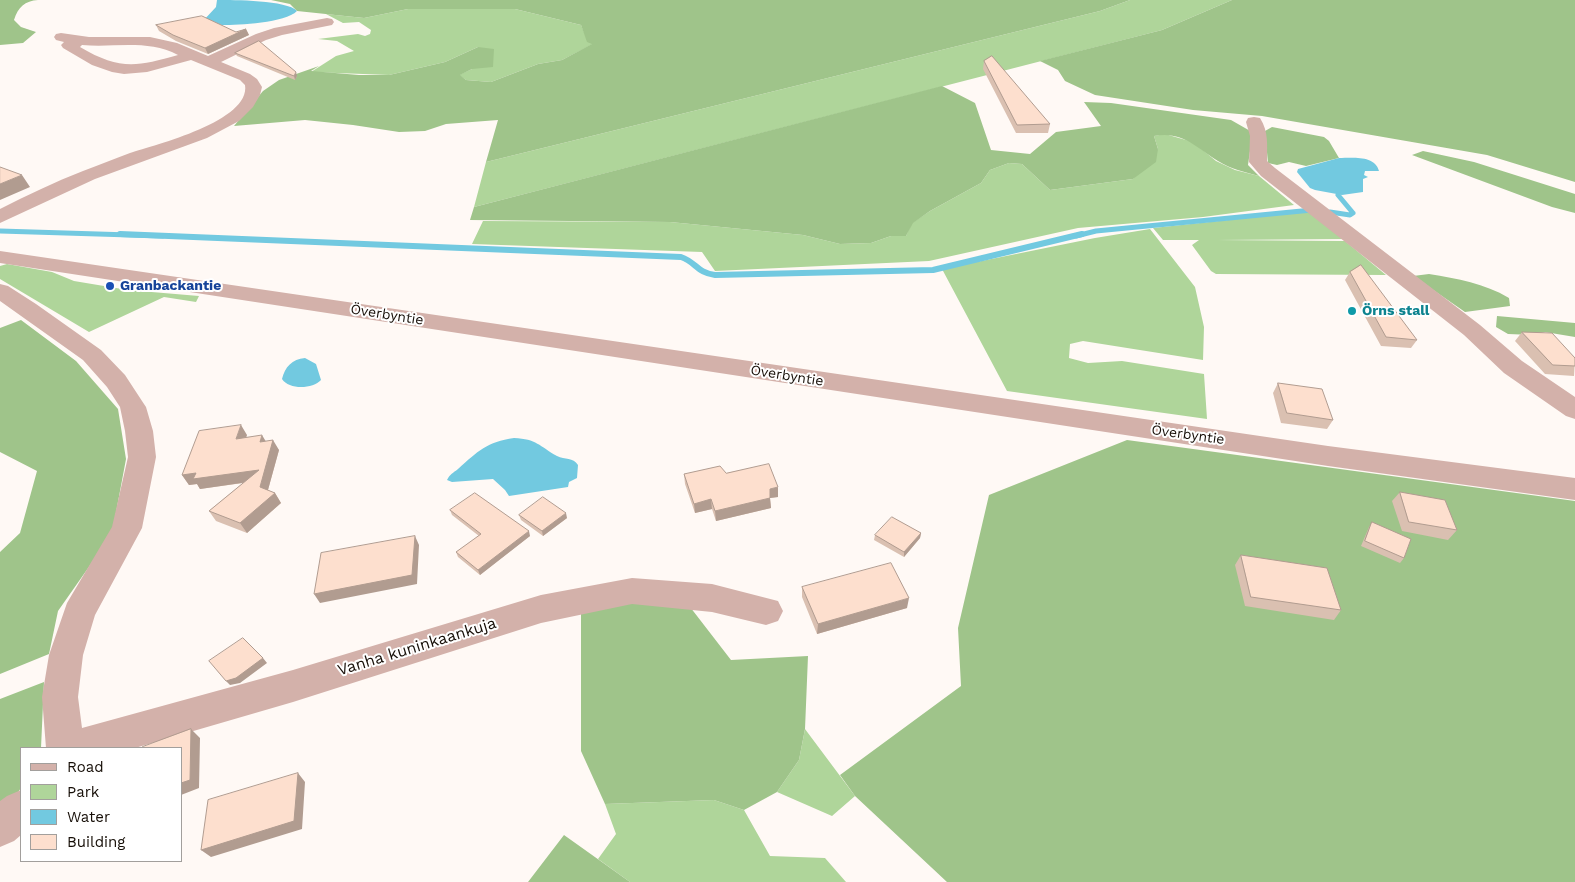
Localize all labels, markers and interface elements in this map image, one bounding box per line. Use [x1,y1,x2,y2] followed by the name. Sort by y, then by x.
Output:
[120,278,221,294] place label: Granbackantie
[104,280,116,292] marker: Granbackantie
[349,301,425,329] street label: Överbyntie
[1362,303,1429,319] place label: Örns stall
[1346,305,1358,317] marker: Örns stall
[749,362,825,390] street label: Överbyntie
[1150,422,1226,448] street label: Överbyntie
[335,614,499,680] street label: Vanha kuninkaankuja
[20,747,182,862] legend
[67,758,104,776] text: Road
[67,783,99,801] text: Park
[67,808,110,826] text: Water
[67,833,125,851] text: Building

